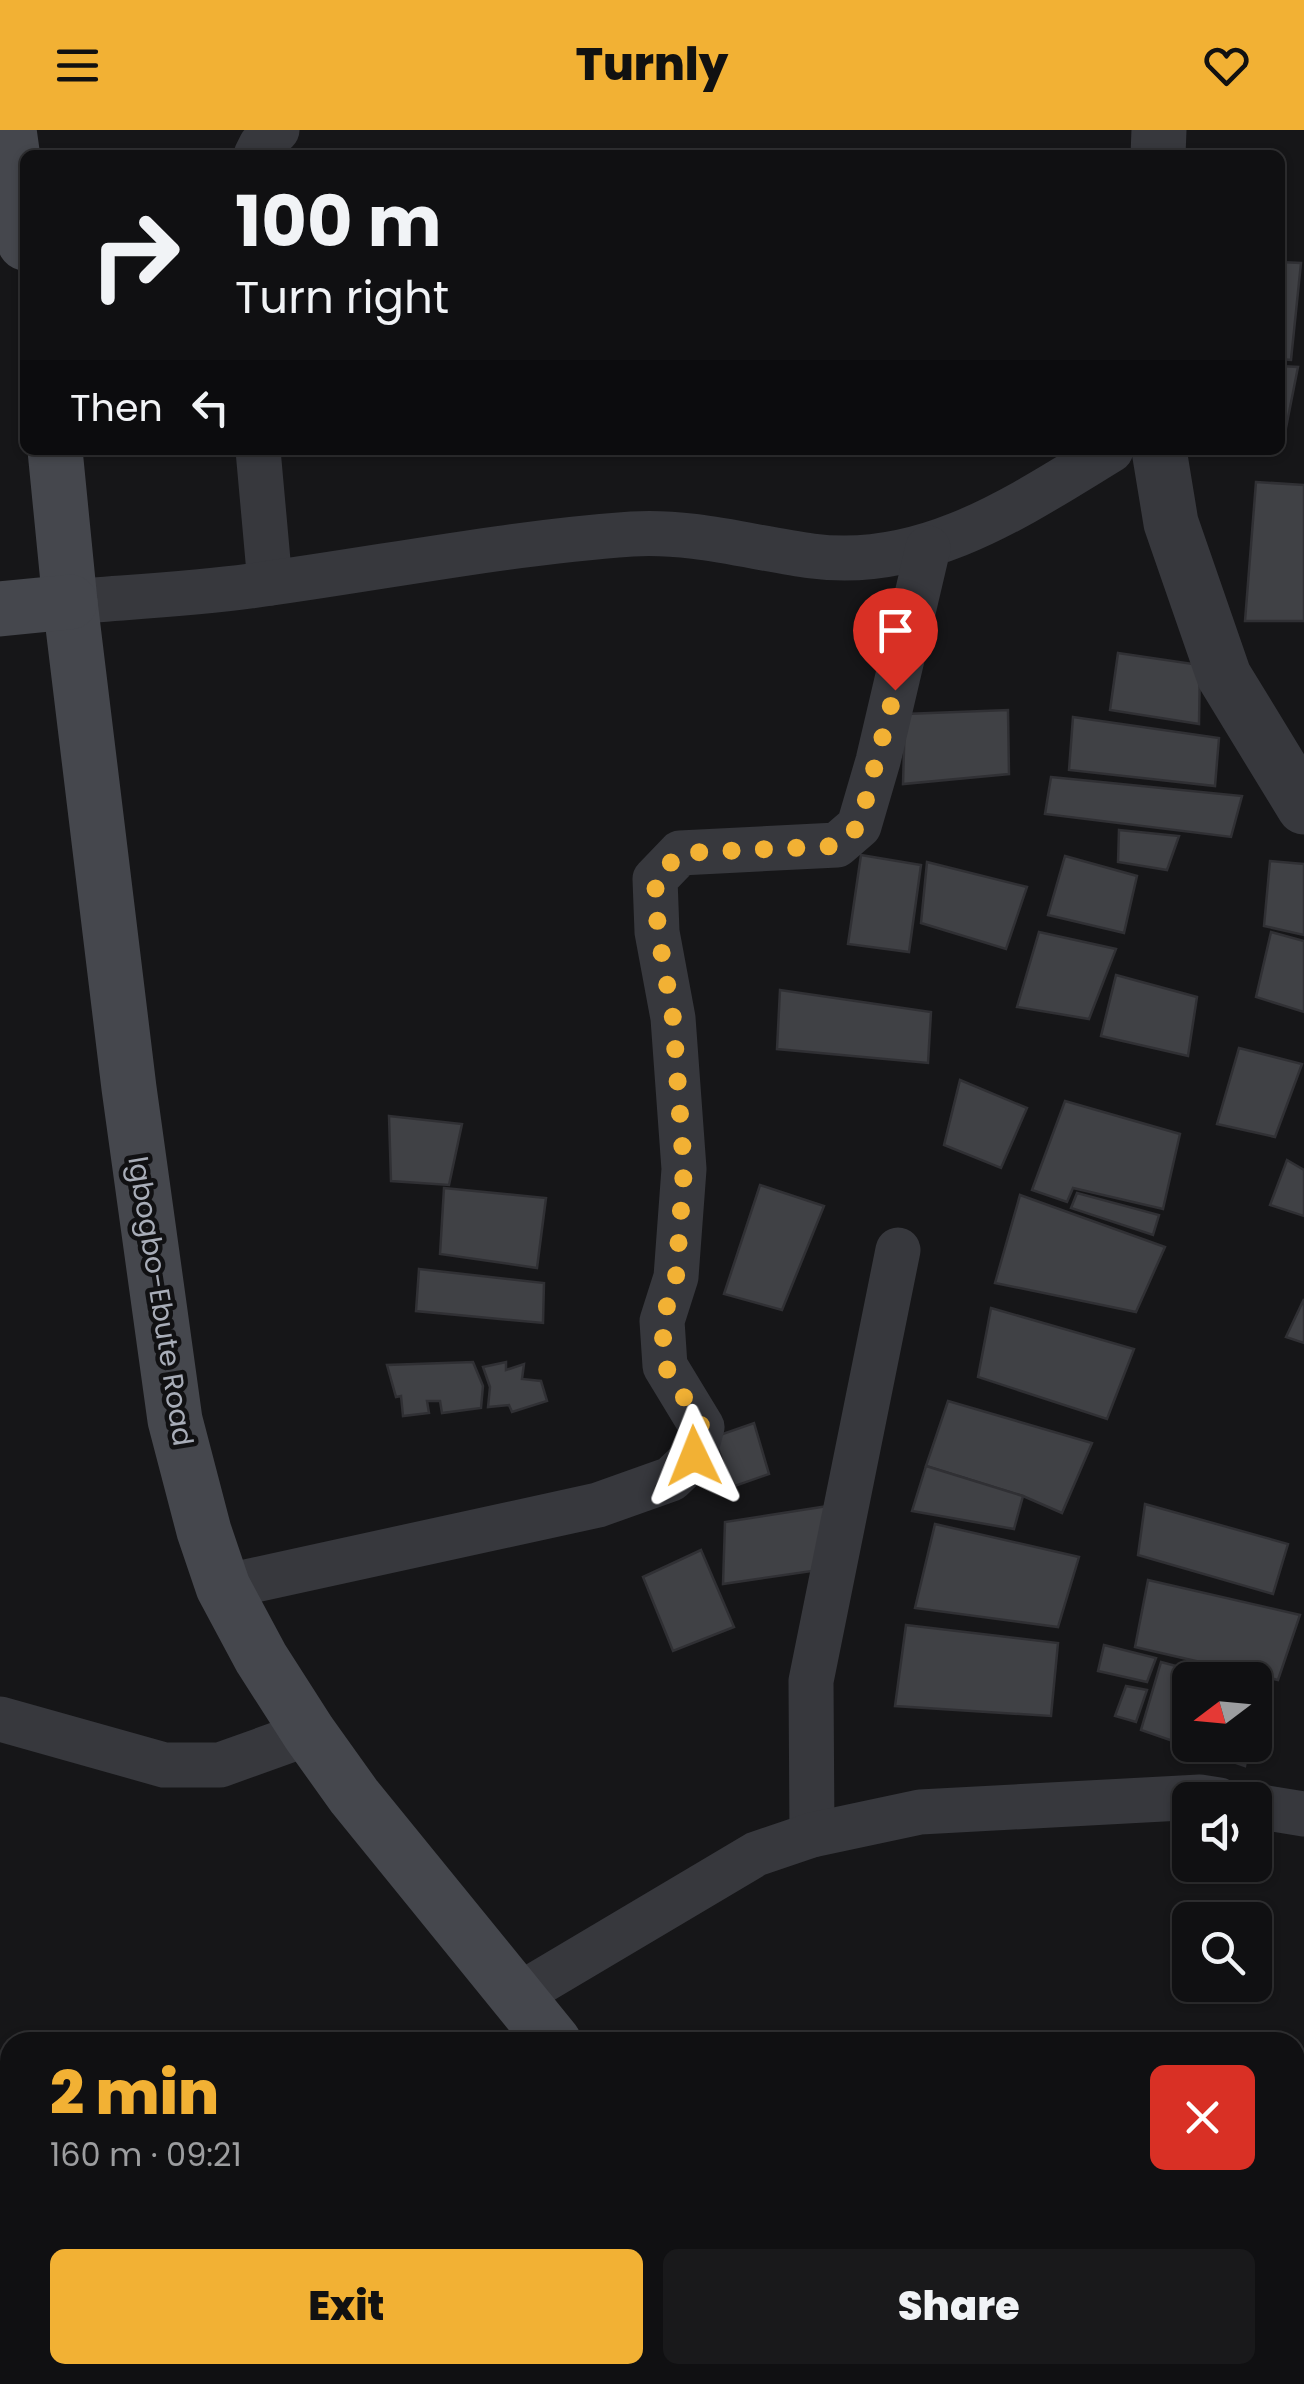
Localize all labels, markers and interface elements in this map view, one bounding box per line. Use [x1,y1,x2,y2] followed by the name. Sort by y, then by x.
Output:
[576,33,728,96] text: Turnly
[50,38,105,93] icon: menu
[1199,38,1254,93] icon: heart
[235,172,442,271] text: 100 m
[70,190,200,320] icon: right
[235,266,449,329] text: Turn right
[183,380,238,435] icon: left
[70,381,163,434] text: Then
[853,588,938,691] pin
[868,603,923,658] icon: arrive
[118,1153,203,1449] street label: Igbogbo-Ebute Road
[642,1404,746,1508] position arrow
[1172,1662,1272,1762] north arrow
[1172,1662,1272,2002] map controls
[1172,1782,1272,1882] button: sound
[1172,1902,1272,2002] button: search
[50,2051,219,2135] text: 2 min
[1150,2065,1255,2170] button: close
[50,2132,242,2177] text: 160 m · 09:21
[50,2249,643,2364] button: Exit
[663,2249,1255,2364] button: Share

